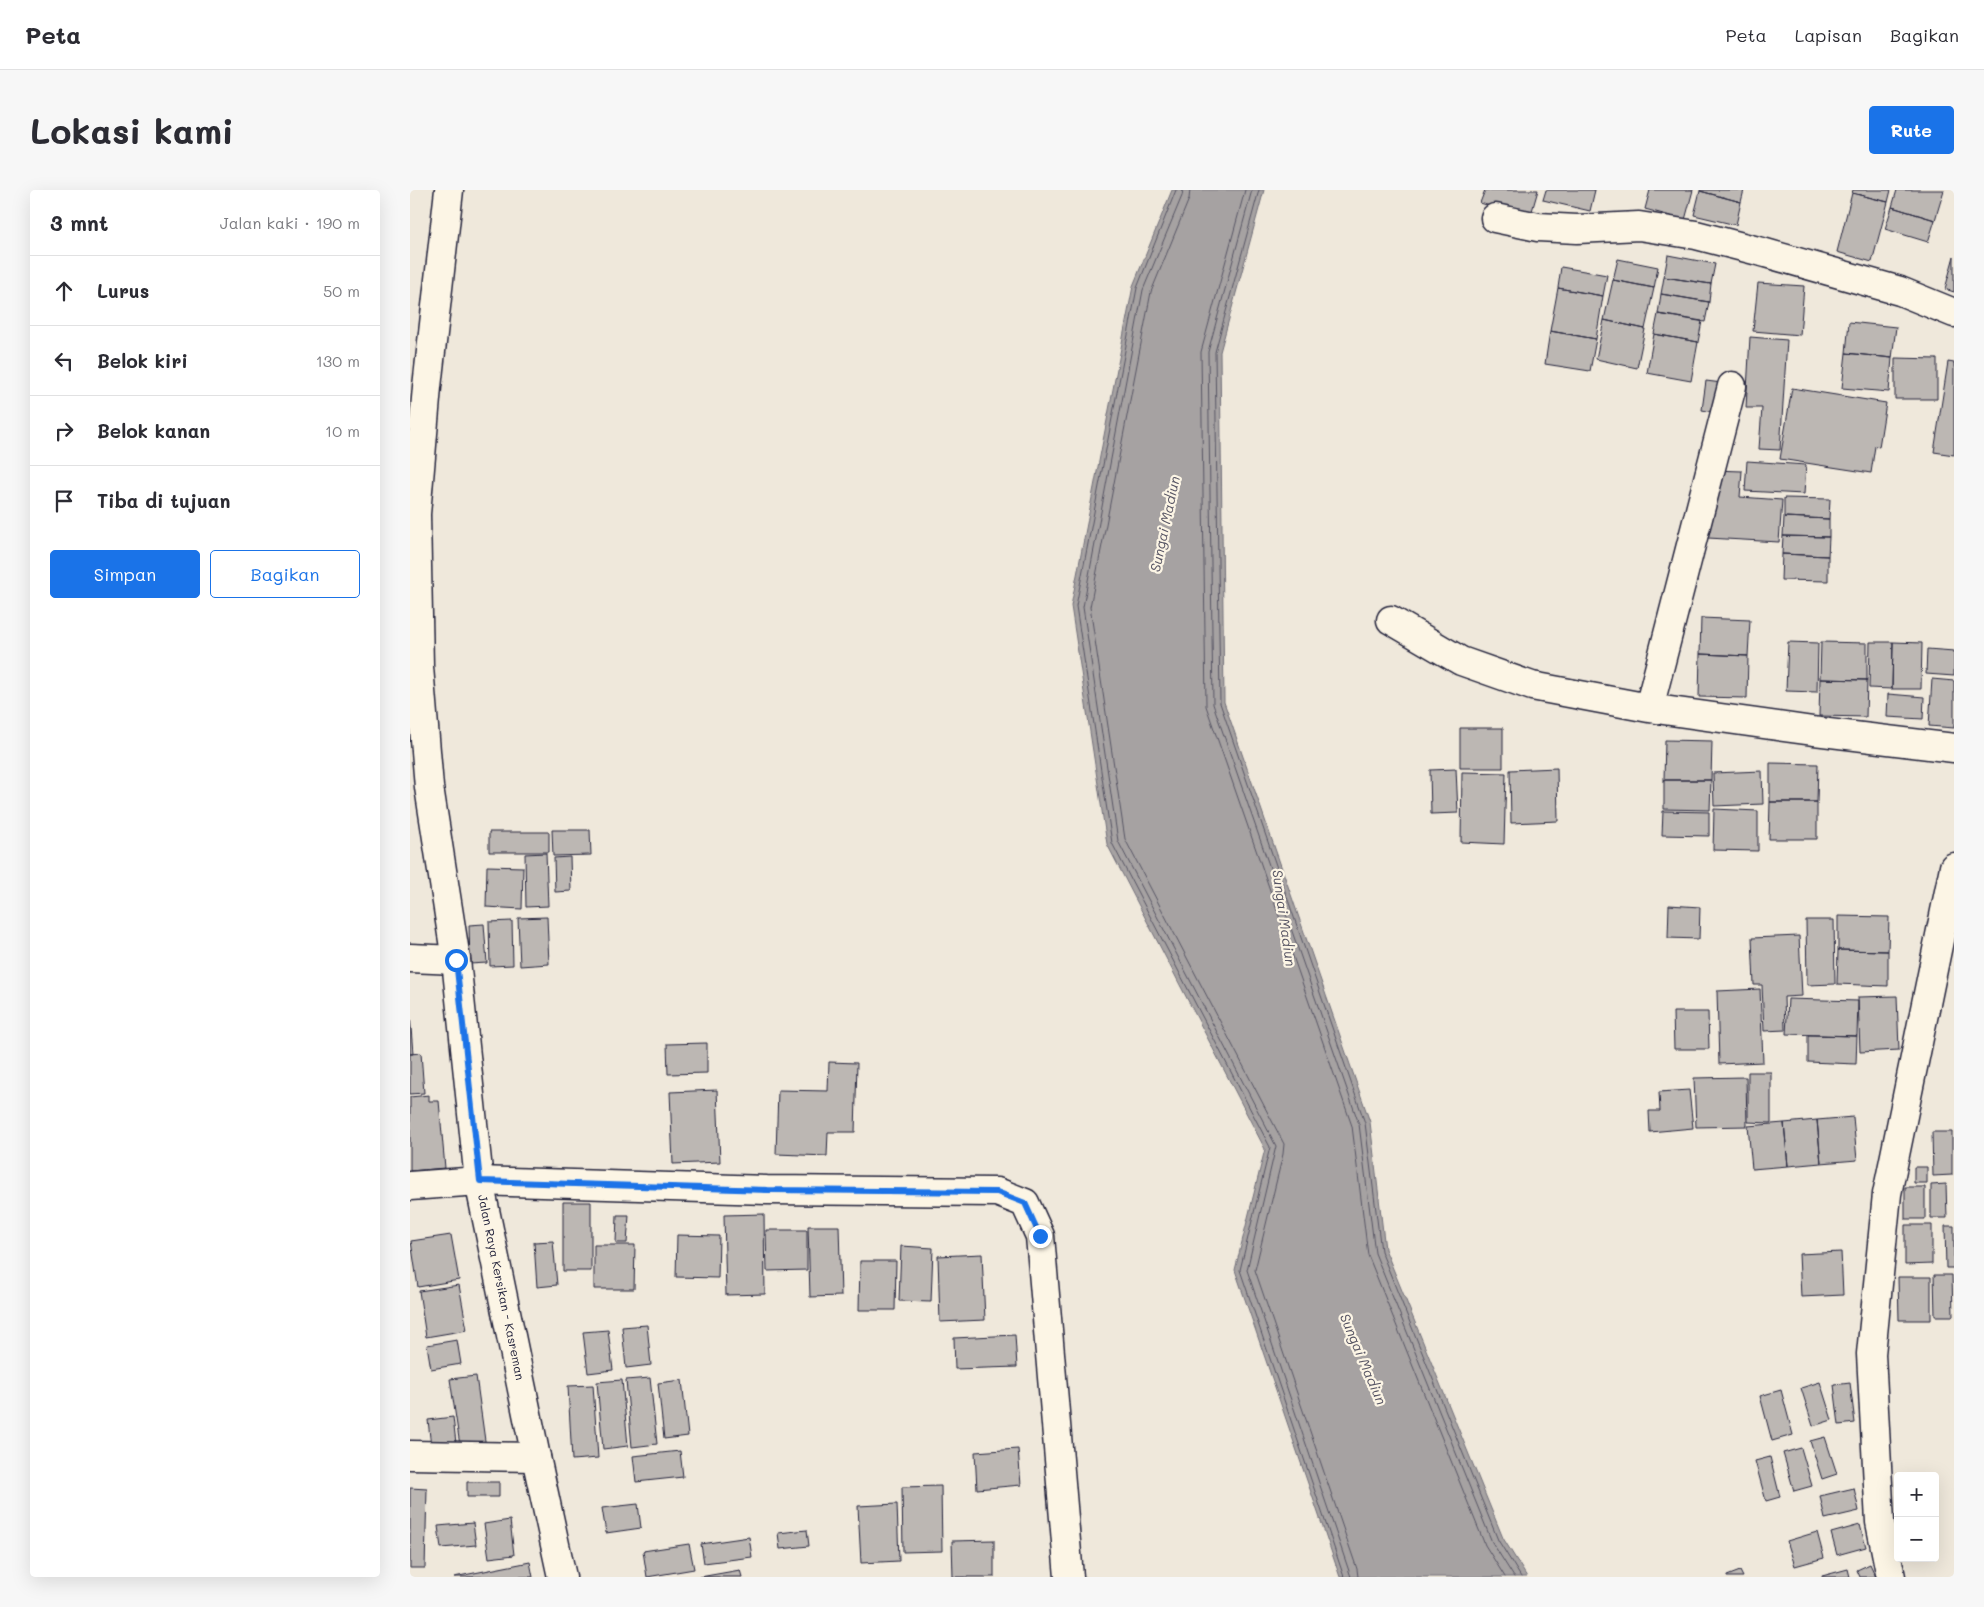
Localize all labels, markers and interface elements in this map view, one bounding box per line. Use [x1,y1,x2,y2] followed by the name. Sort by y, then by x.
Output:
[25,19,81,50] text: Peta
[1725,23,1767,47] text: Peta
[1795,23,1862,47] text: Lapisan
[1890,23,1959,47] text: Bagikan
[1869,106,1954,154] button: Rute
[30,107,234,153] text: Lokasi kami
[50,209,108,236] text: 3 mnt
[220,212,360,233] text: Jalan kaki · 190 m
[50,277,78,305] icon: ahead
[97,278,149,303] text: Lurus
[323,280,360,301] text: 50 m
[50,347,78,375] icon: left
[97,348,188,373] text: Belok kiri
[316,350,360,371] text: 130 m
[50,417,78,445] icon: right
[97,418,210,443] text: Belok kanan
[325,420,360,441] text: 10 m
[1145,474,1184,573] water label: Sungai Madiun
[50,487,78,515] icon: arrive
[97,488,230,513] text: Tiba di tujuan
[50,550,200,598] button: Simpan
[210,550,360,598] button: Bagikan
[1268,868,1301,968] water label: Sungai Madiun
[445,949,468,972] route start
[475,1193,529,1381] street label: Jalan Raya Kersikan - Kasreman
[1029,1225,1052,1248] route end
[1336,1310,1391,1408] water label: Sungai Madiun
[1894,1472,1939,1562] map controls
[1894,1472,1939,1517] button: +
[1894,1517,1939,1562] button: −

